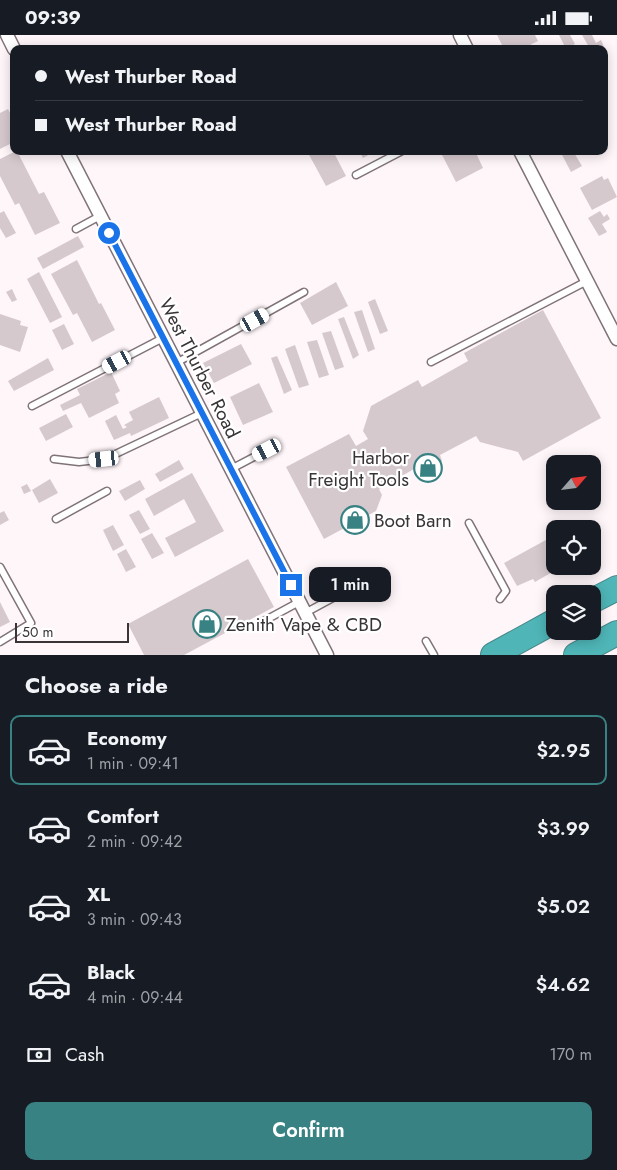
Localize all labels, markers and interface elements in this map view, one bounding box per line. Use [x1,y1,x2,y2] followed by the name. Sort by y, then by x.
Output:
[25,4,81,31] text: 09:39
[65,63,237,90] text: West Thurber Road
[65,111,237,138] text: West Thurber Road
[98,222,120,244] route start
[153,293,247,443] street label: West Thurber Road
[238,306,271,334] car
[100,348,133,376] car
[250,437,283,463] car
[308,444,409,493] place label: Harbor Freight Tools
[88,450,119,468] car
[413,453,443,483] shop icon: Harbor Freight Tools
[546,455,601,510] north arrow
[546,455,601,640] map controls
[340,505,370,535] shop icon: Boot Barn
[374,507,452,534] place label: Boot Barn
[546,520,601,575] button: locate
[308,567,391,603] callout: 1 min
[331,573,369,596] text: 1 min
[280,574,302,596] route end
[546,585,601,640] button: layers
[192,609,222,639] shop icon: Zenith Vape & CBD
[226,611,382,638] place label: Zenith Vape & CBD
[15,620,129,643] scale bar
[22,622,53,642] text: 50 m
[25,669,168,701] text: Choose a ride
[87,725,167,752] text: Economy
[27,728,72,773] icon: car
[537,737,590,764] text: $2.95
[87,752,179,775] text: 1 min · 09:41
[87,803,159,830] text: Comfort
[27,806,72,851] icon: car
[537,815,590,842] text: $3.99
[87,830,182,853] text: 2 min · 09:42
[87,881,110,908] text: XL
[27,884,72,929] icon: car
[536,893,590,920] text: $5.02
[87,908,182,931] text: 3 min · 09:43
[87,959,135,986] text: Black
[27,962,72,1007] icon: car
[536,971,590,998] text: $4.62
[87,986,183,1009] text: 4 min · 09:44
[25,1041,53,1069] icon: cash
[65,1041,105,1068] text: Cash
[550,1043,592,1066] text: 170 m
[25,1102,592,1160] button: Confirm

